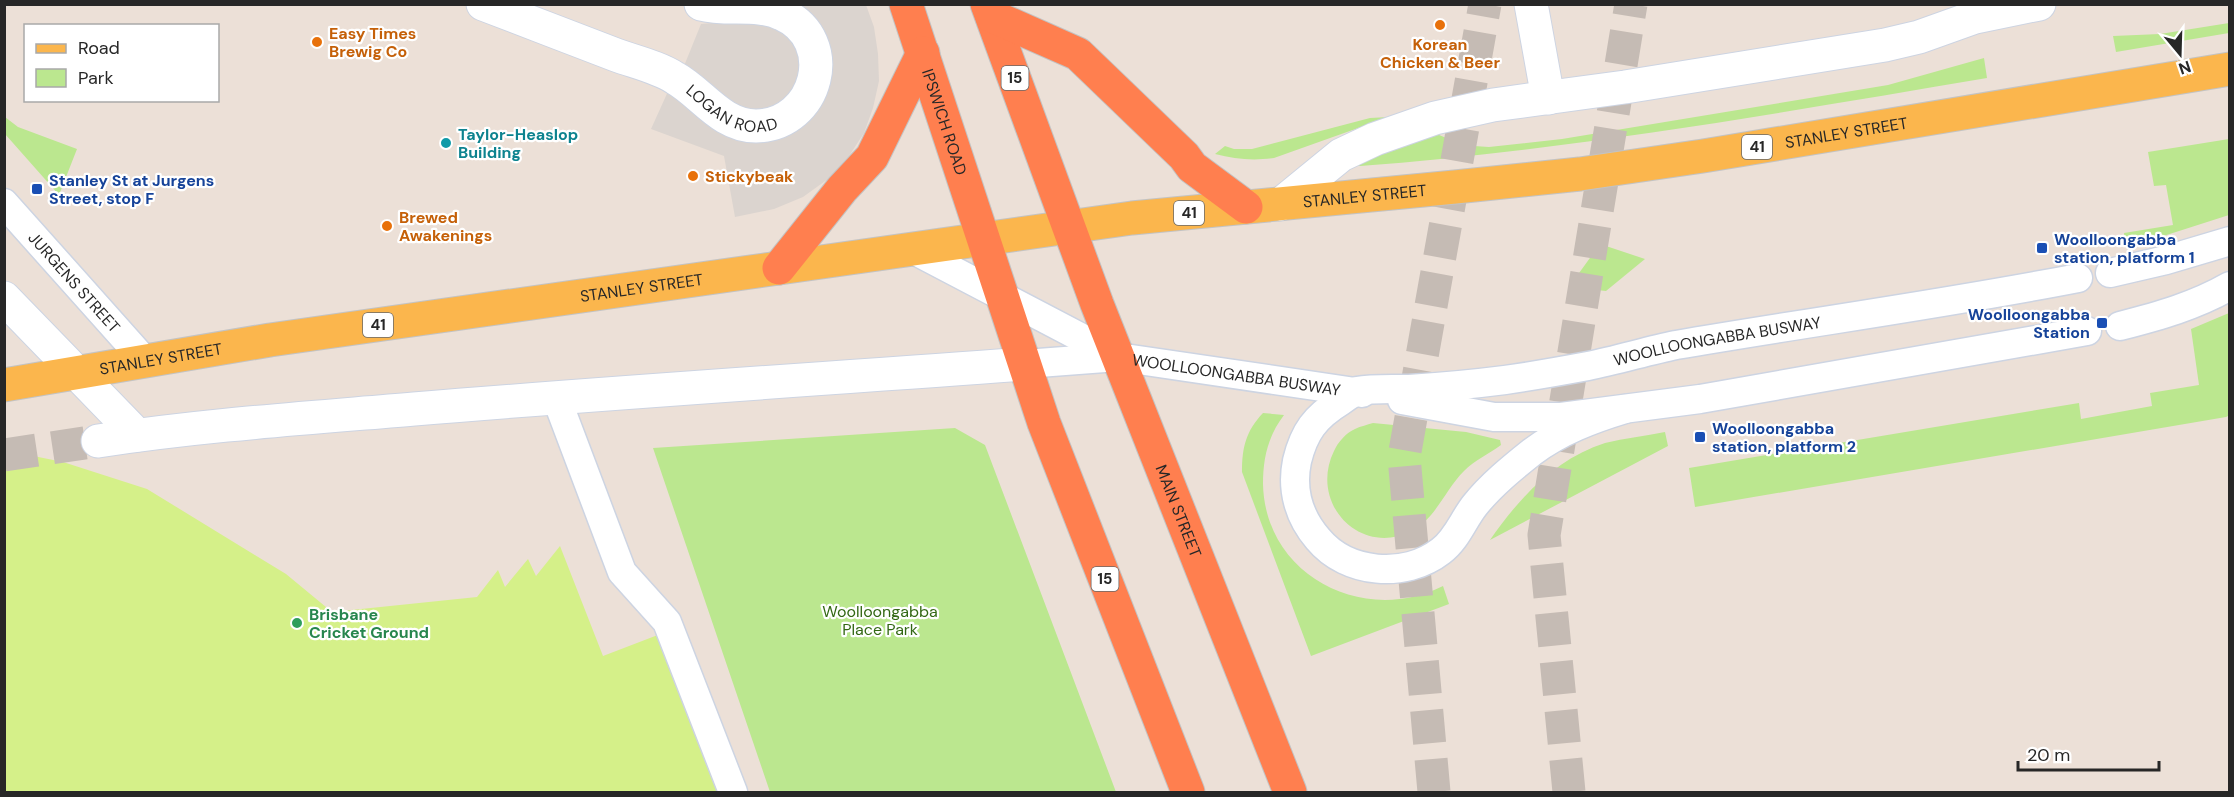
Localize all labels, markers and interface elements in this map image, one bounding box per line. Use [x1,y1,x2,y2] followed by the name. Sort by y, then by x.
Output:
[1433,18,1447,32] marker: Korean Chicken & Beer
[329,23,416,62] place label: Easy Times Brewig Co
[24,24,219,102] legend
[2150,24,2210,84] north arrow
[1380,34,1500,73] place label: Korean Chicken & Beer
[310,35,324,49] marker: Easy Times Brewig Co
[78,36,120,60] text: Road
[2176,56,2194,80] text: N
[78,66,114,90] text: Park
[918,66,972,178] street label: IPSWICH ROAD
[1002,66,1028,90] road number: 15
[682,79,780,137] street label: LOGAN ROAD
[1783,112,1909,153] street label: STANLEY STREET
[458,124,578,163] place label: Taylor-Heaslop Building
[1742,135,1772,159] road number: 41
[439,136,453,150] marker: Taylor-Heaslop Building
[705,166,794,187] place label: Stickybeak
[686,169,700,183] marker: Stickybeak
[49,170,214,209] place label: Stanley St at Jurgens Street, stop F
[1302,179,1427,212] street label: STANLEY STREET
[30,182,44,196] marker: Stanley St at Jurgens Street, stop F
[1174,201,1204,225] road number: 41
[399,207,492,246] place label: Brewed Awakenings
[380,219,394,233] marker: Brewed Awakenings
[24,227,125,337] street label: JURGENS STREET
[2054,229,2195,268] place label: Woolloongabba station, platform 1
[2035,241,2049,255] marker: Woolloongabba station, platform 1
[579,268,704,307] street label: STANLEY STREET
[1968,304,2090,343] place label: Woolloongabba Station
[1611,311,1822,370] street label: WOOLLOONGABBA BUSWAY
[363,313,393,337] road number: 41
[2095,316,2109,330] marker: Woolloongabba Station
[98,338,224,379] street label: STANLEY STREET
[1131,349,1342,400] street label: WOOLLOONGABBA BUSWAY
[1712,418,1856,457] place label: Woolloongabba station, platform 2
[1693,430,1707,444] marker: Woolloongabba station, platform 2
[1151,462,1207,560] street label: MAIN STREET
[1092,567,1118,591] road number: 15
[822,601,938,640] park label: Woolloongabba Place Park
[309,604,429,643] place label: Brisbane Cricket Ground
[290,616,304,630] marker: Brisbane Cricket Ground
[2018,734,2159,772] scale bar
[2027,743,2070,767] text: 20 m

